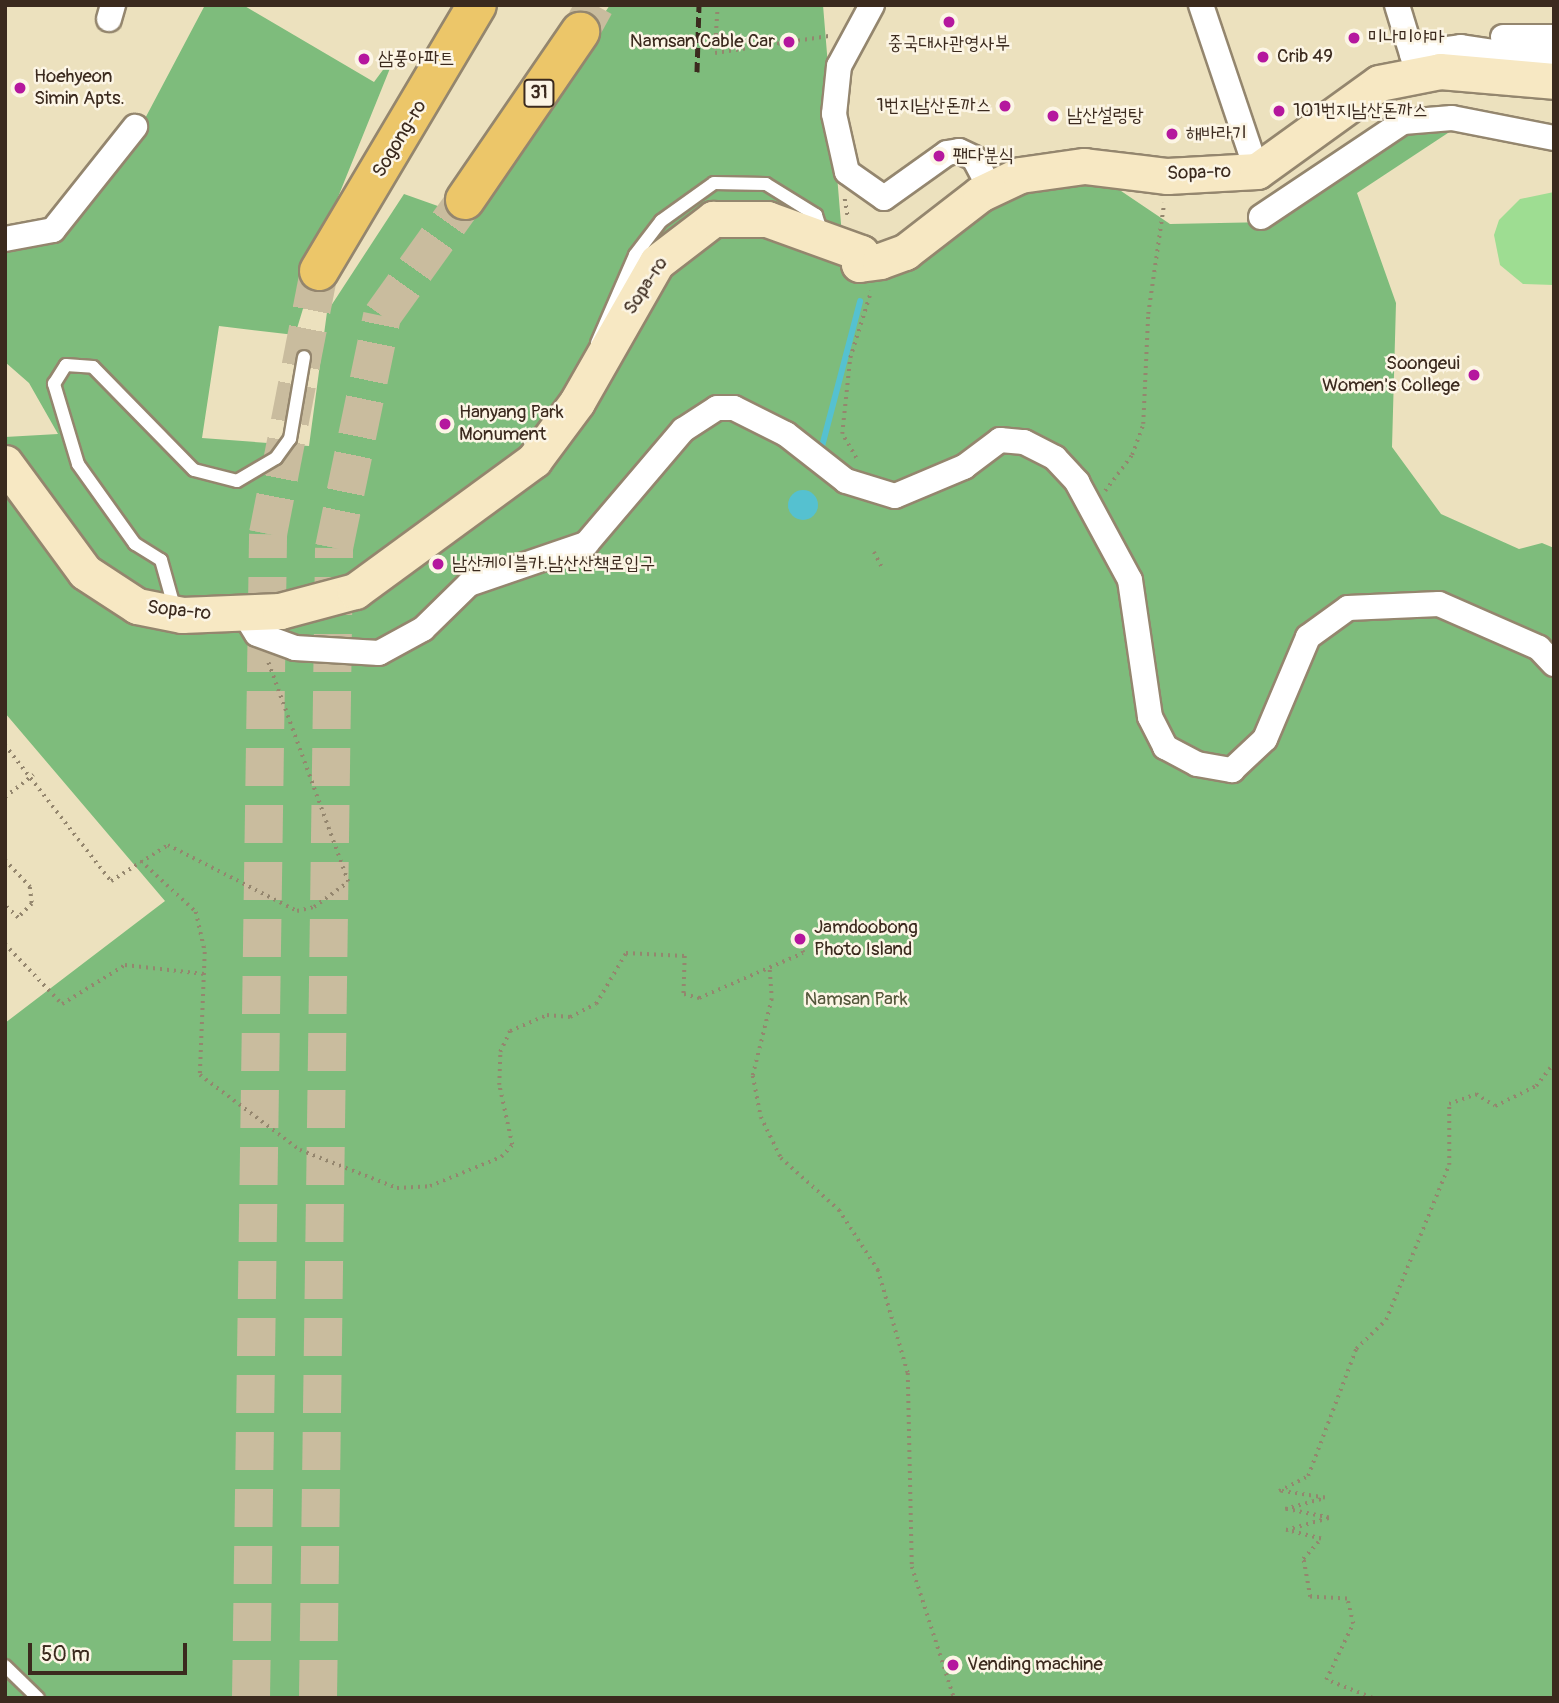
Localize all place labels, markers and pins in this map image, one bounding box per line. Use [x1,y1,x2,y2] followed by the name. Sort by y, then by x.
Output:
[941,14,957,30] marker: 중국대사관영사부
[1368,27,1444,49] place label: 미나미야마
[1346,30,1362,46] marker: 미나미야마
[630,31,775,53] place label: Namsan Cable Car
[888,33,1010,55] place label: 중국대사관영사부
[781,34,797,50] marker: Namsan Cable Car
[1277,46,1333,68] place label: Crib 49
[378,48,454,70] place label: 삼풍아파트
[1255,49,1271,65] marker: Crib 49
[356,51,372,67] marker: 삼풍아파트
[34,66,125,110] place label: Hoehyeon Simin Apts.
[12,80,28,96] marker: Hoehyeon Simin Apts.
[877,95,991,117] place label: 1번지남산돈까스
[997,98,1013,114] marker: 1번지남산돈까스
[1293,100,1428,122] place label: 101번지남산돈까스
[1271,103,1287,119] marker: 101번지남산돈까스
[1067,105,1143,127] place label: 남산설렁탕
[1045,108,1061,124] marker: 남산설렁탕
[1186,123,1247,145] place label: 해바라기
[1164,126,1180,142] marker: 해바라기
[953,145,1014,167] place label: 팬다분식
[931,148,947,164] marker: 팬다분식
[1322,353,1460,397] place label: Soongeui Women's College
[1466,367,1482,383] marker: Soongeui Women's College
[459,402,564,446] place label: Hanyang Park Monument
[437,416,453,432] marker: Hanyang Park Monument
[452,553,655,575] place label: 남산케이블카.남산산책로입구
[430,556,446,572] marker: 남산케이블카.남산산책로입구
[814,917,918,961] place label: Jamdoobong Photo Island
[792,931,808,947] marker: Jamdoobong Photo Island
[967,1654,1103,1676] place label: Vending machine
[945,1657,961,1673] marker: Vending machine

